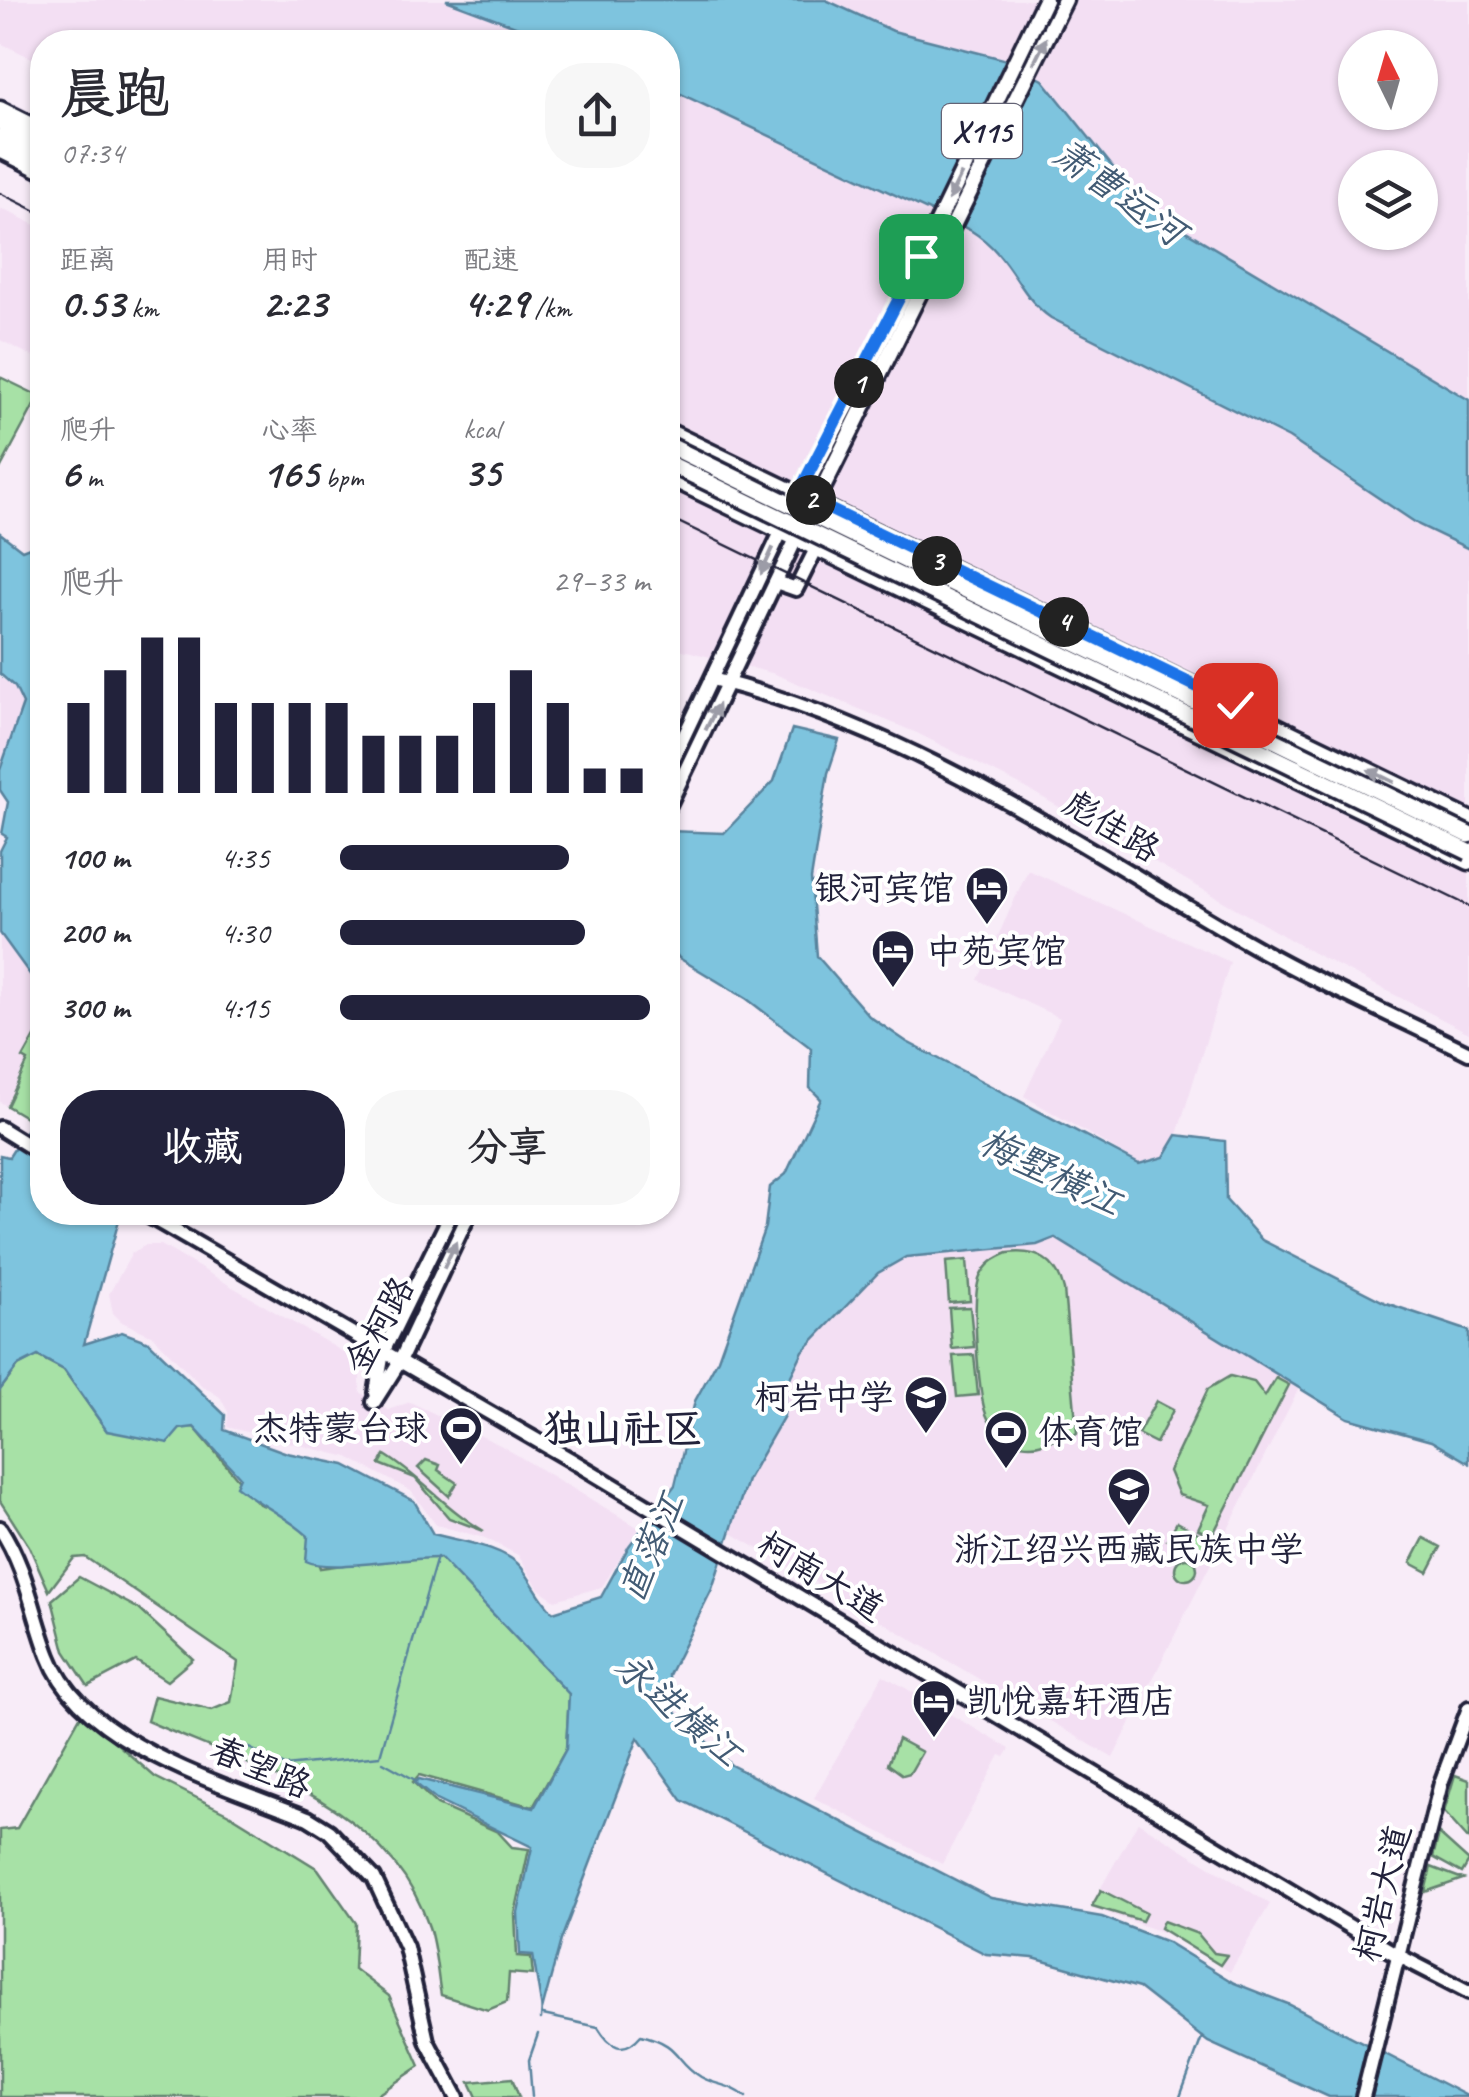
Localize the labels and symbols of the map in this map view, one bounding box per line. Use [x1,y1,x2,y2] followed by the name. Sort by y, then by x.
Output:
[1338,30,1438,130] north arrow
[1032,36,1049,65] one-way arrow
[942,104,1022,158] road number: X115
[1044,129,1200,260] water label: 萧曹运河
[946,172,963,201] one-way arrow
[879,214,964,299] pin
[834,358,884,408] pin: 1
[786,475,836,525] pin: 2
[912,536,962,586] pin: 3
[758,547,775,576] one-way arrow
[1039,597,1089,647] pin: 4
[1193,663,1278,748] pin
[703,702,720,731] one-way arrow
[1367,768,1396,785] one-way arrow
[1055,780,1168,873] street label: 彪佳路
[964,865,1010,926] hotel icon: 银河宾馆
[814,866,954,911] place label: 银河宾馆
[870,928,916,989] hotel icon: 中苑宾馆
[926,929,1066,974] place label: 中苑宾馆
[972,1118,1131,1228] water label: 梅墅横江
[441,1240,458,1269] one-way arrow
[334,1268,425,1382] street label: 金柯路
[903,1374,949,1435] school or university icon: 柯岩中学
[754,1375,894,1420] place label: 柯岩中学
[543,1404,703,1454] district label: 独山社区
[438,1405,484,1466] sports icon: 杰特蒙台球
[253,1406,428,1451] place label: 杰特蒙台球
[983,1409,1029,1470] sports icon: 体育馆
[1038,1410,1143,1455] place label: 体育馆
[1106,1466,1152,1527] school or university icon: 浙江绍兴西藏民族中学
[608,1484,696,1609] water label: 直落江
[749,1521,892,1632] street label: 柯南大道
[954,1527,1304,1572] place label: 浙江绍兴西藏民族中学
[606,1642,753,1778] water label: 永进横江
[911,1678,957,1739] hotel icon: 凯悦嘉轩酒店
[966,1679,1176,1724] place label: 凯悦嘉轩酒店
[204,1726,318,1809] street label: 春望路
[1344,1820,1421,1966] street label: 柯岩大道

